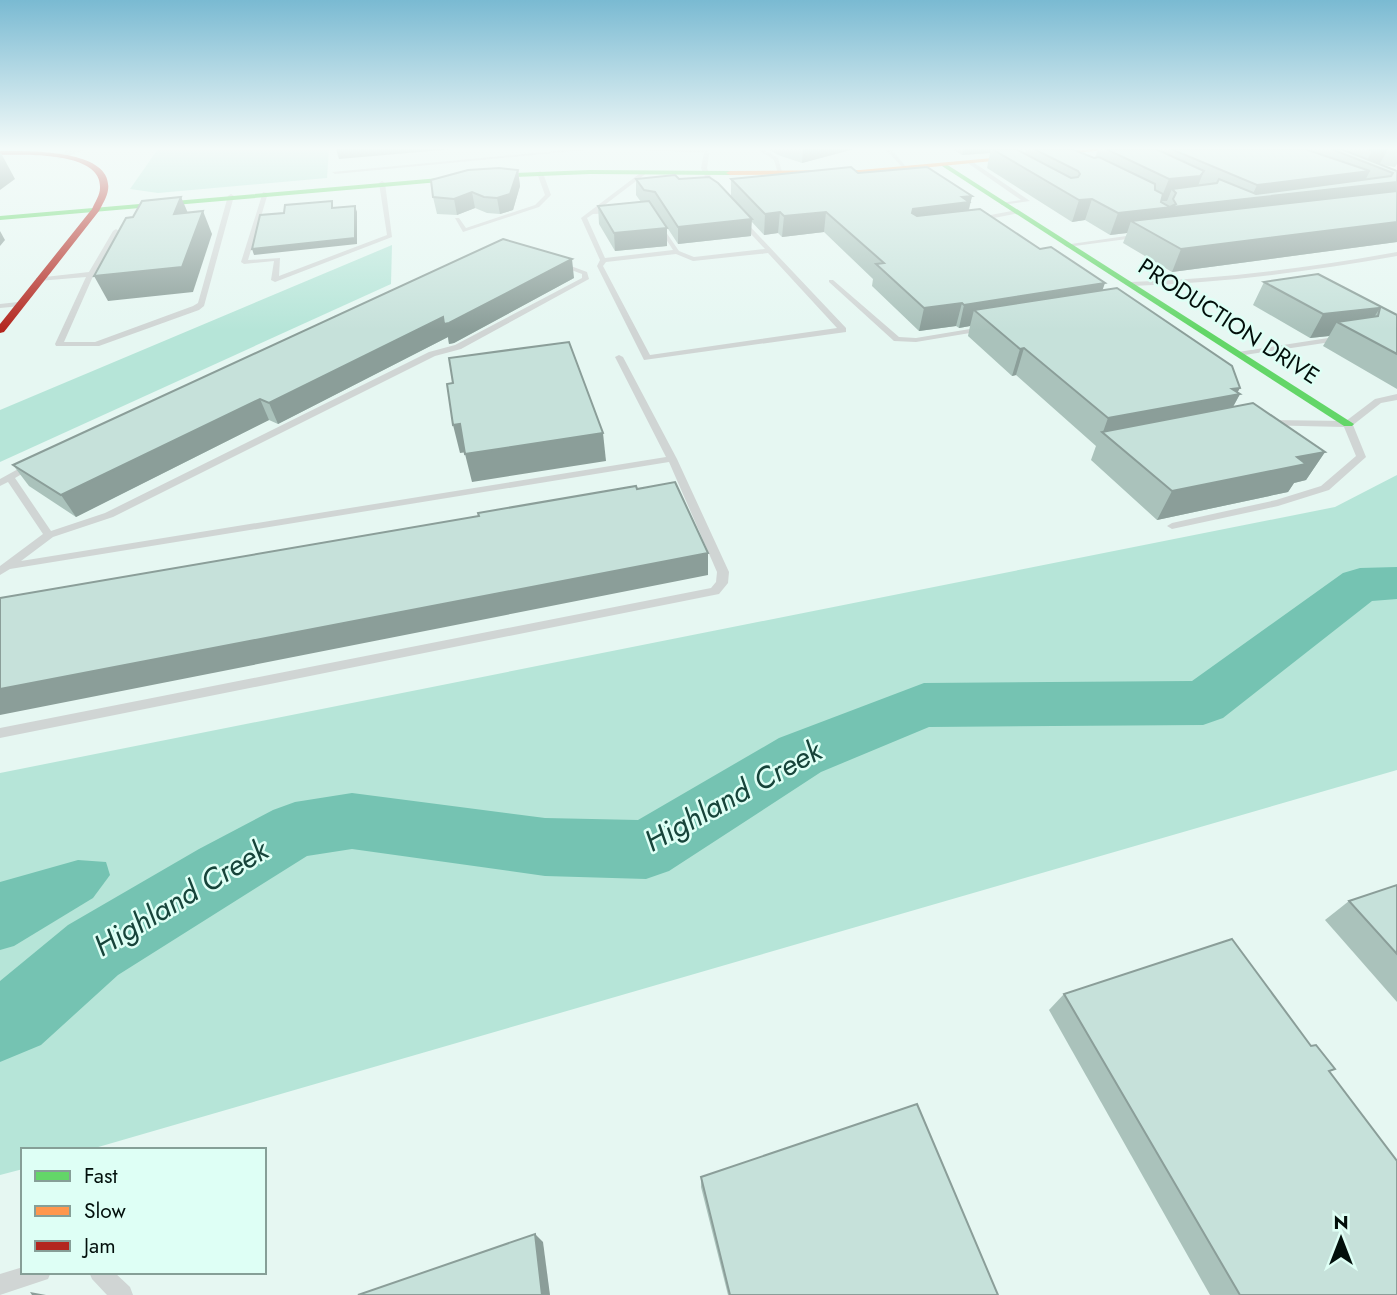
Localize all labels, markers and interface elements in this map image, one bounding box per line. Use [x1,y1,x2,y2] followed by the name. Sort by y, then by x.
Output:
[1132,250,1326,392] street label: PRODUCTION DRIVE
[636,729,830,862] water label: Highland Creek
[85,828,277,967] water label: Highland Creek
[21,1148,266,1274] legend
[84,1161,117,1191] text: Fast
[84,1196,126,1226] text: Slow
[1306,1204,1376,1274] north arrow
[1333,1209,1349,1236] text: N
[81,1231,116,1261] text: Jam

